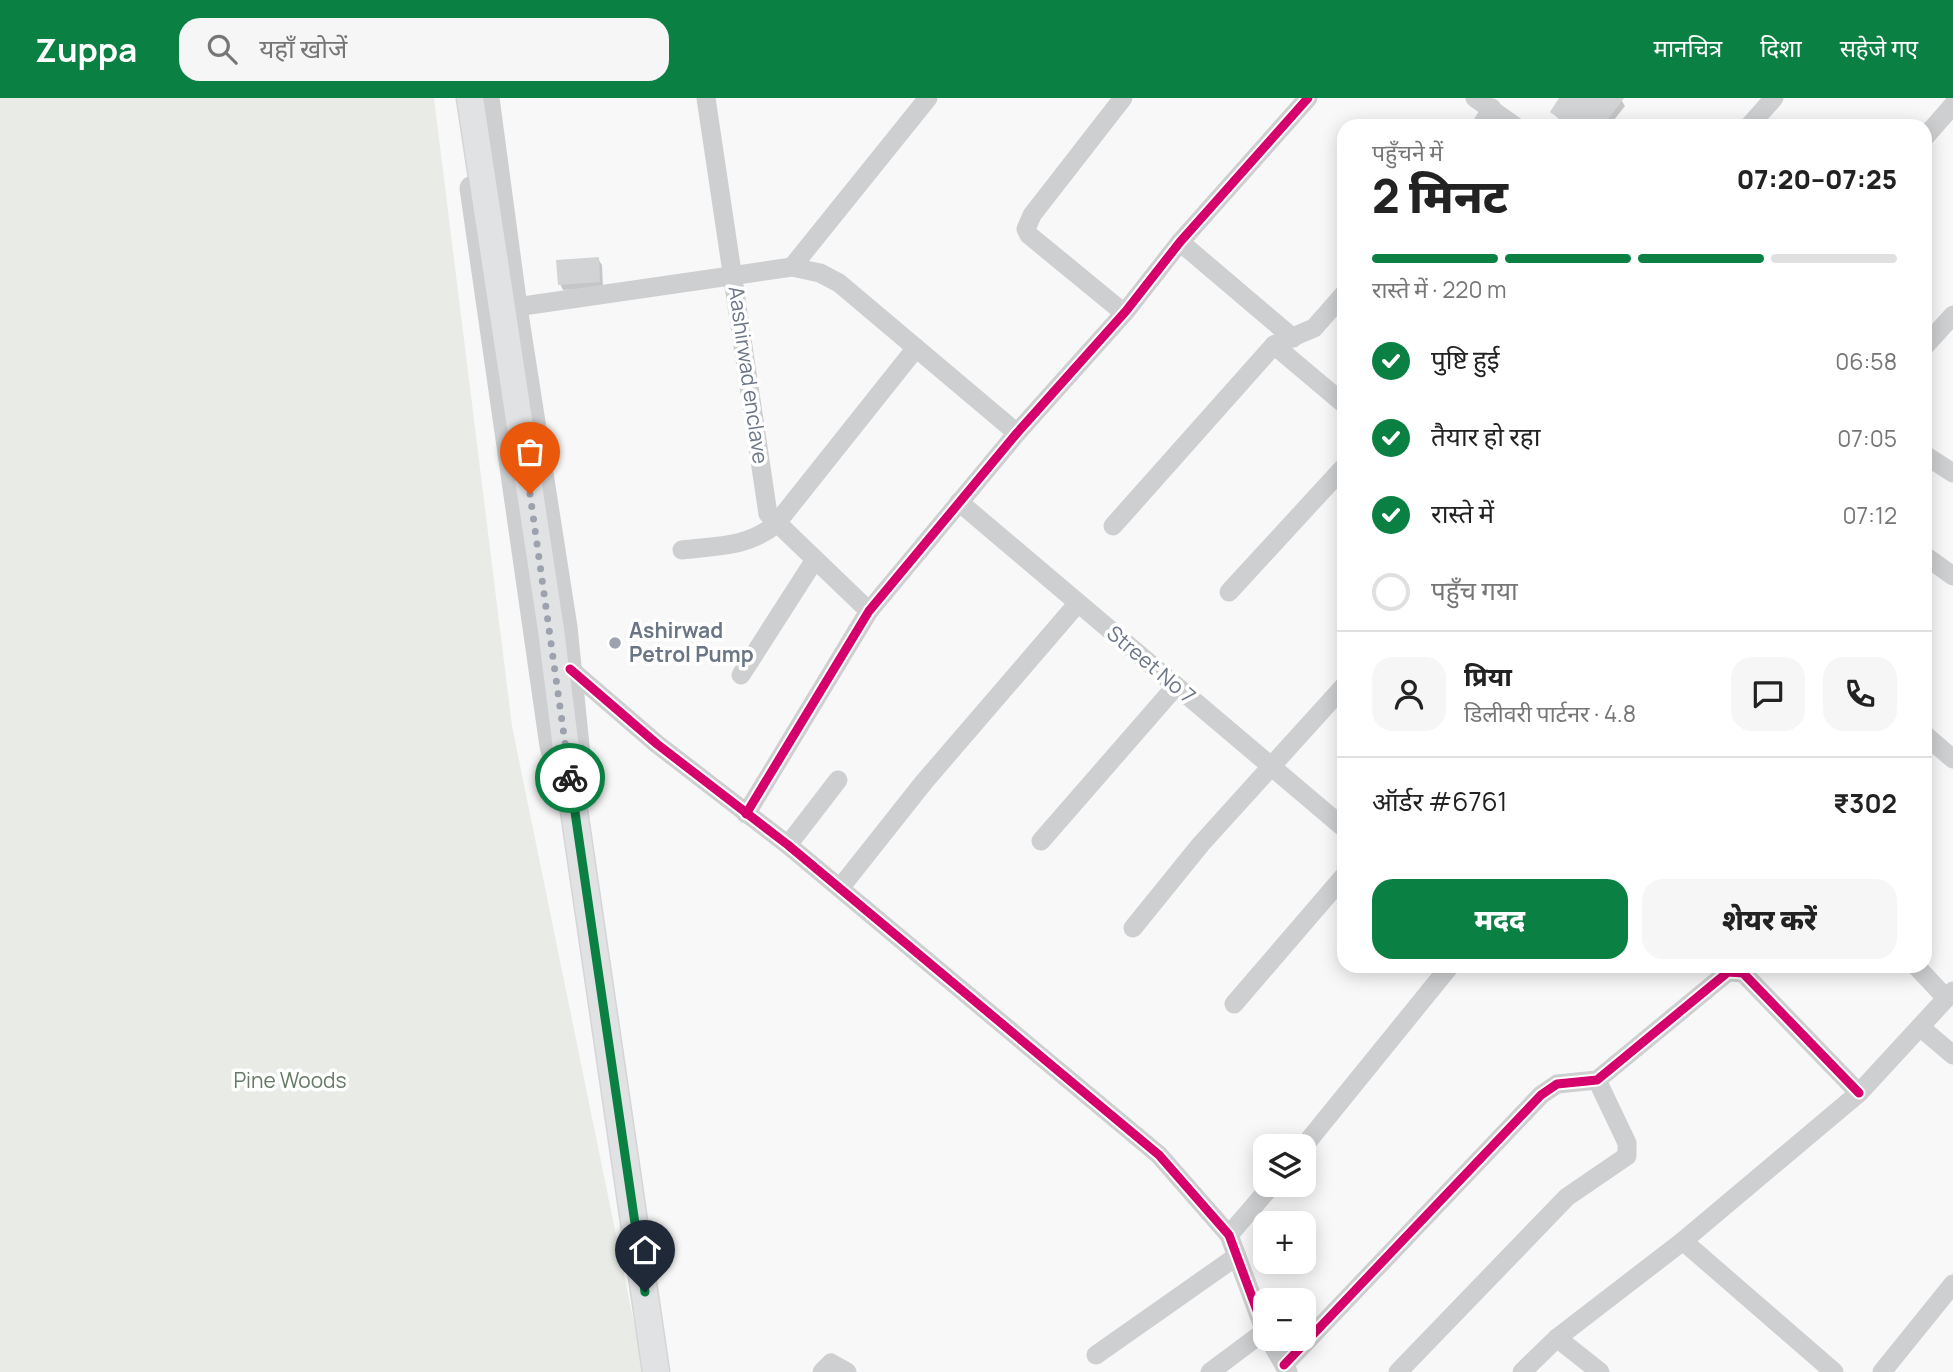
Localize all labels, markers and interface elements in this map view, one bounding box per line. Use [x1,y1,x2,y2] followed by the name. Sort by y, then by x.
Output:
[179,18,669,81] search box
[35,27,137,72] text: Zuppa
[203,30,241,68] icon: search
[259,30,347,66] text: यहाँ खोजें
[1654,31,1722,64] text: मानचित्र
[1760,31,1802,64] text: दिशा
[1840,31,1918,64] text: सहेजे गए
[1372,136,1443,168] text: पहुँचने में
[1737,161,1897,197] text: 07:20–07:25
[1372,164,1508,227] text: 2 मिनट
[1372,273,1507,305] text: रास्ते में · 220 m
[723,284,775,465] street label: Aashirwad enclave
[1431,341,1499,377] text: पुष्टि हुई
[1372,342,1410,380] icon: check
[1835,345,1897,377] text: 06:58
[1431,418,1540,454] text: तैयार हो रहा
[1372,419,1410,457] icon: check
[500,422,560,494] pin
[1837,422,1897,454] text: 07:05
[511,433,549,471] icon: bag
[1431,495,1494,531] text: रास्ते में
[1372,496,1410,534] icon: check
[1842,499,1897,531] text: 07:12
[1431,572,1518,608] text: पहुँच गया
[629,616,754,668] place label: Ashirwad Petrol Pump
[1101,619,1202,709] street label: Street No 7
[607,635,623,651] marker: Ashirwad Petrol Pump
[1372,657,1446,731] button: person
[1731,657,1805,731] button: chat
[1823,657,1897,731] button: phone
[1464,658,1512,694] text: प्रिया
[1464,697,1636,729] text: डिलीवरी पार्टनर · 4.8
[535,743,605,813] courier
[551,759,589,797] icon: bike
[1372,783,1507,819] text: ऑर्डर #6761
[1833,785,1897,821] text: ₹302
[1372,879,1628,959] button: मदद
[1642,879,1897,959] button: शेयर करें
[233,1066,347,1094] park label: Pine Woods
[1253,1134,1316,1351] map controls
[1253,1134,1316,1197] button: layers
[1253,1211,1316,1274] button: +
[615,1220,675,1292] pin
[626,1231,664,1269] icon: home
[1253,1288,1316,1351] button: −

